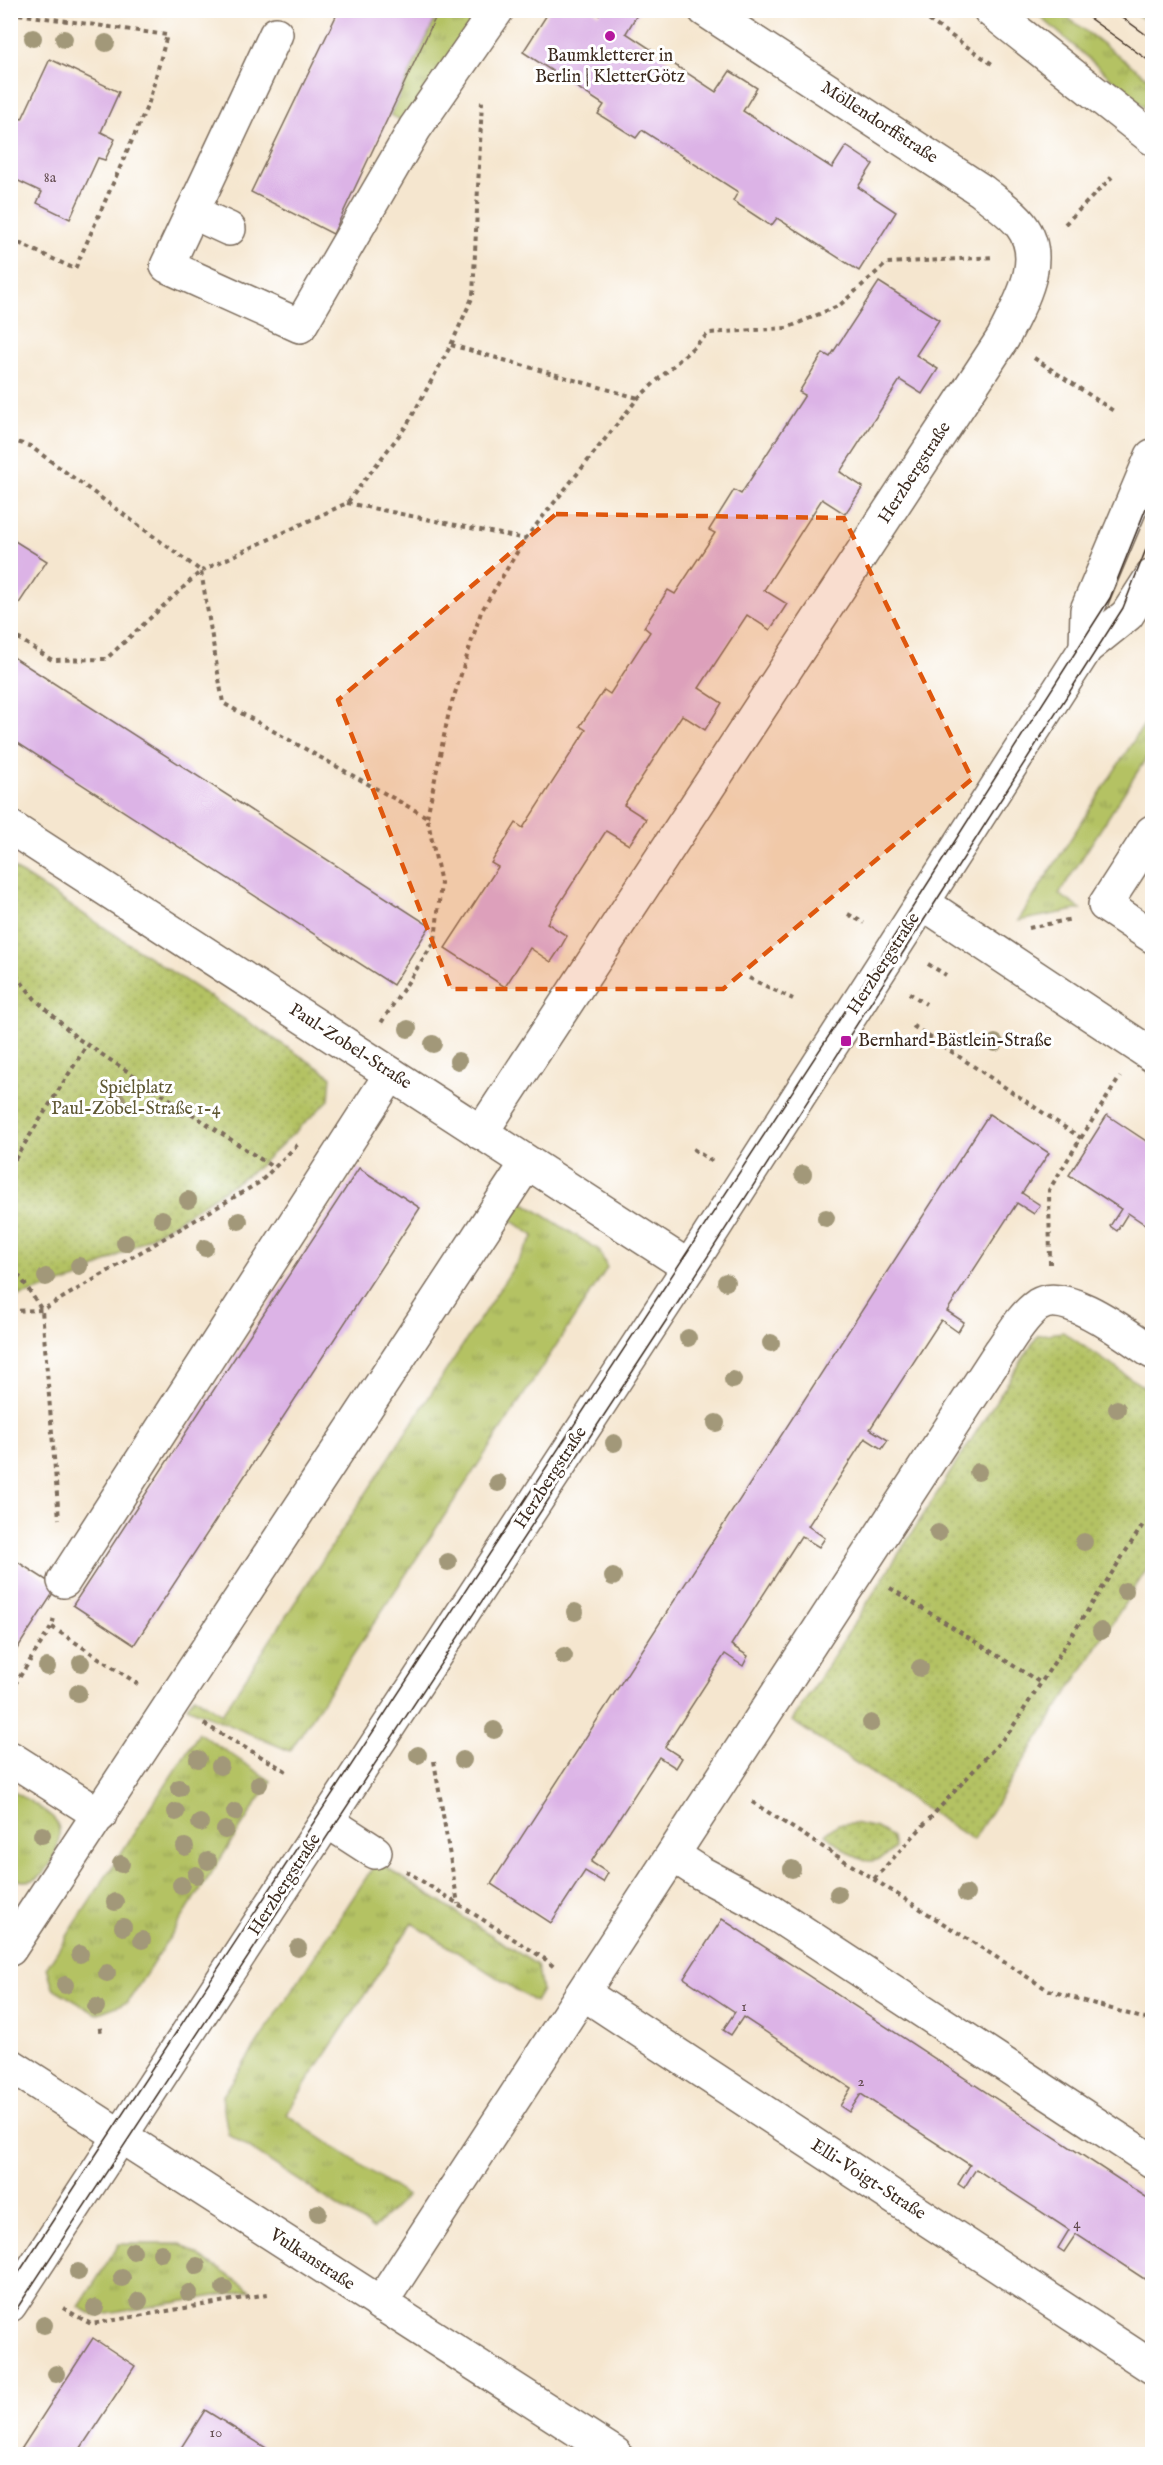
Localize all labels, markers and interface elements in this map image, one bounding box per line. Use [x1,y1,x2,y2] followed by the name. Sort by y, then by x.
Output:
[603,29,617,43] marker: Baumkletterer in Berlin | KletterGötz
[535,45,685,89] place label: Baumkletterer in Berlin | KletterGötz
[816,77,942,169] street label: Möllendorffstraße
[44,168,57,187] house number: 8a
[873,418,957,528] street label: Herzbergstraße
[842,909,926,1019] street label: Herzbergstraße
[284,999,416,1095] street label: Paul-Zobel-Straße
[858,1030,1052,1053] place label: Bernhard-Bästlein-Straße
[839,1034,853,1048] marker: Bernhard-Bästlein-Straße
[51,1077,221,1121] park label: Spielplatz Paul-Zobel-Straße 1-4
[509,1423,593,1533] street label: Herzbergstraße
[243,1830,327,1940] street label: Herzbergstraße
[741,1997,747,2016] house number: 1
[857,2072,865,2091] house number: 2
[806,2134,930,2226] street label: Elli-Voigt-Straße
[1073,2214,1081,2233] house number: 4
[264,2223,359,2296] street label: Vulkanstraße
[210,2423,222,2442] house number: 10

